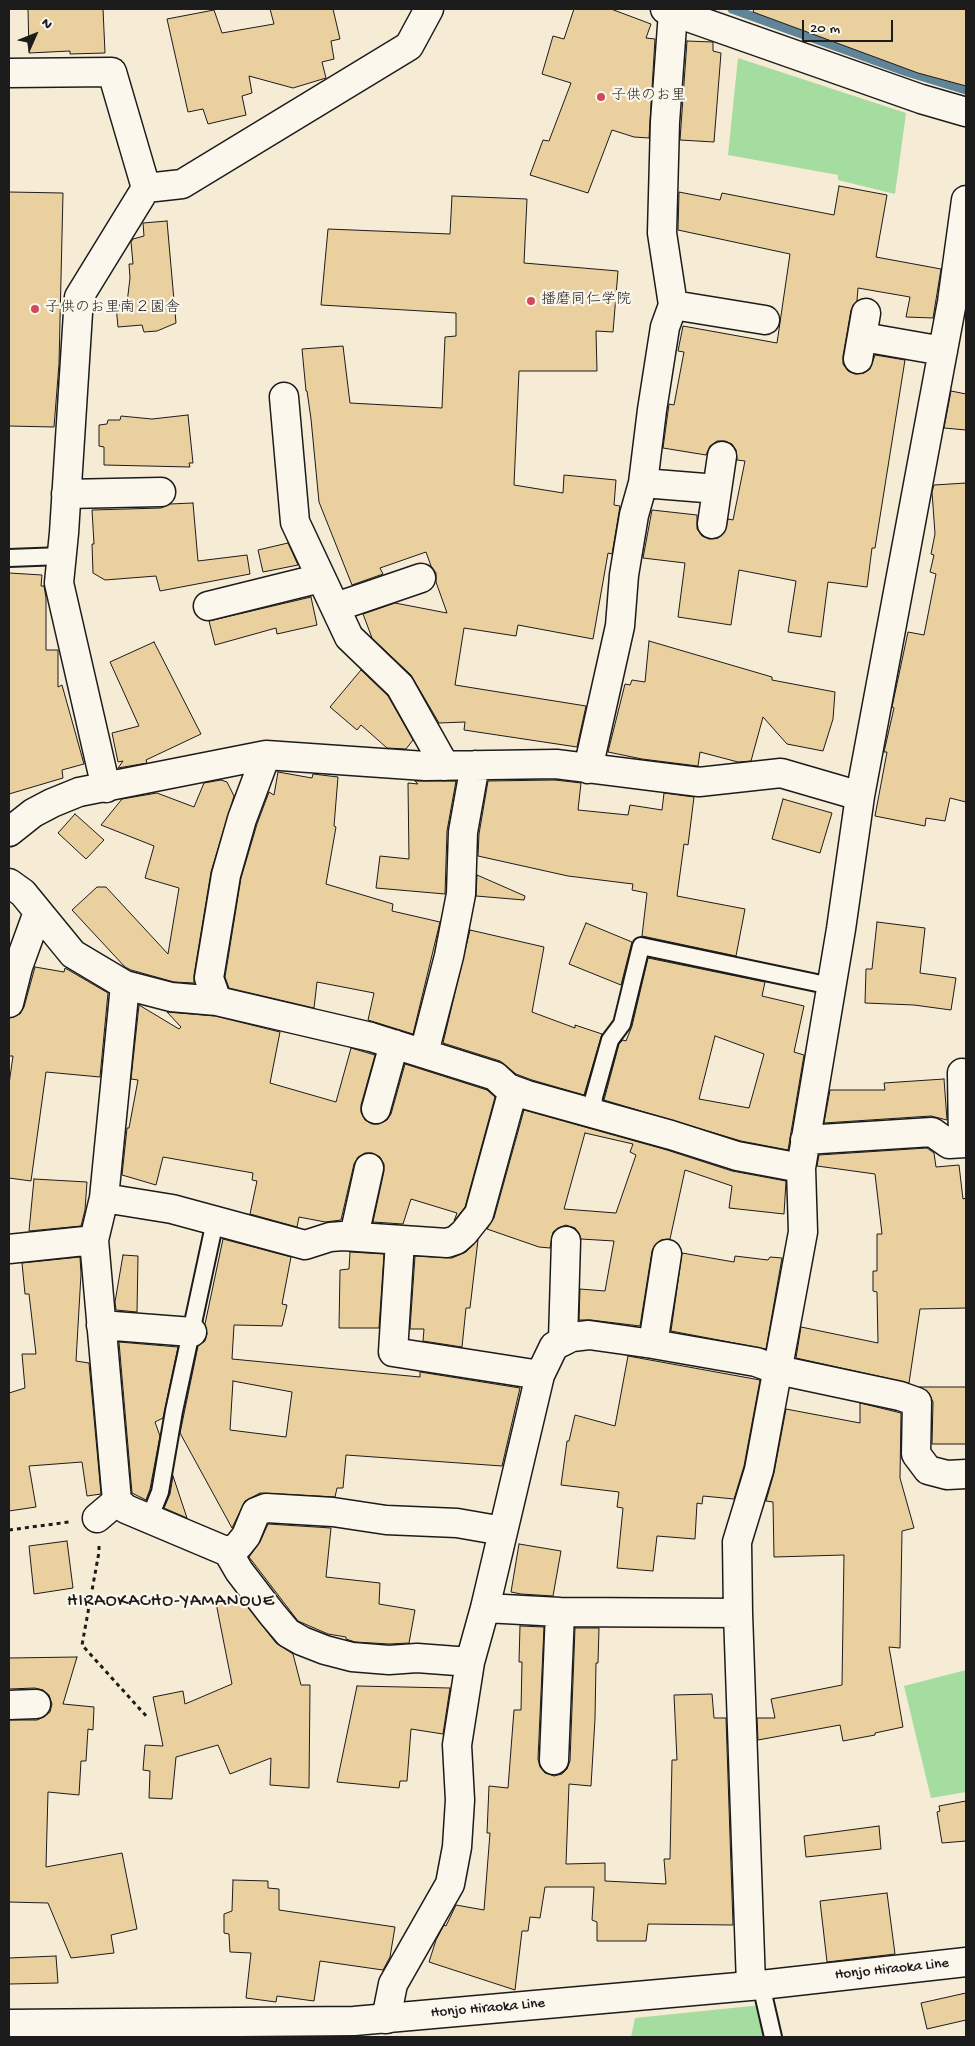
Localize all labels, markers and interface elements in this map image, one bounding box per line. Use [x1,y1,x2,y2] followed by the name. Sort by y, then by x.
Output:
[10,10,60,60] north arrow
[805,10,896,42] scale bar
[37,15,55,33] text: N
[810,20,840,38] text: 20 m
[611,88,686,106] place label: 子供のお里
[595,91,607,103] marker: 子供のお里
[541,292,631,310] place label: 播磨同仁学院
[525,295,537,307] marker: 播磨同仁学院
[45,300,180,318] place label: 子供のお里南２園舎
[29,303,41,315] marker: 子供のお里南２園舎
[65,1591,277,1613] district label: HIRAOKACHO-YAMANOUE
[834,1955,950,1985] street label: Honjo Hiraoka Line
[430,1995,546,2023] street label: Honjo Hiraoka Line

